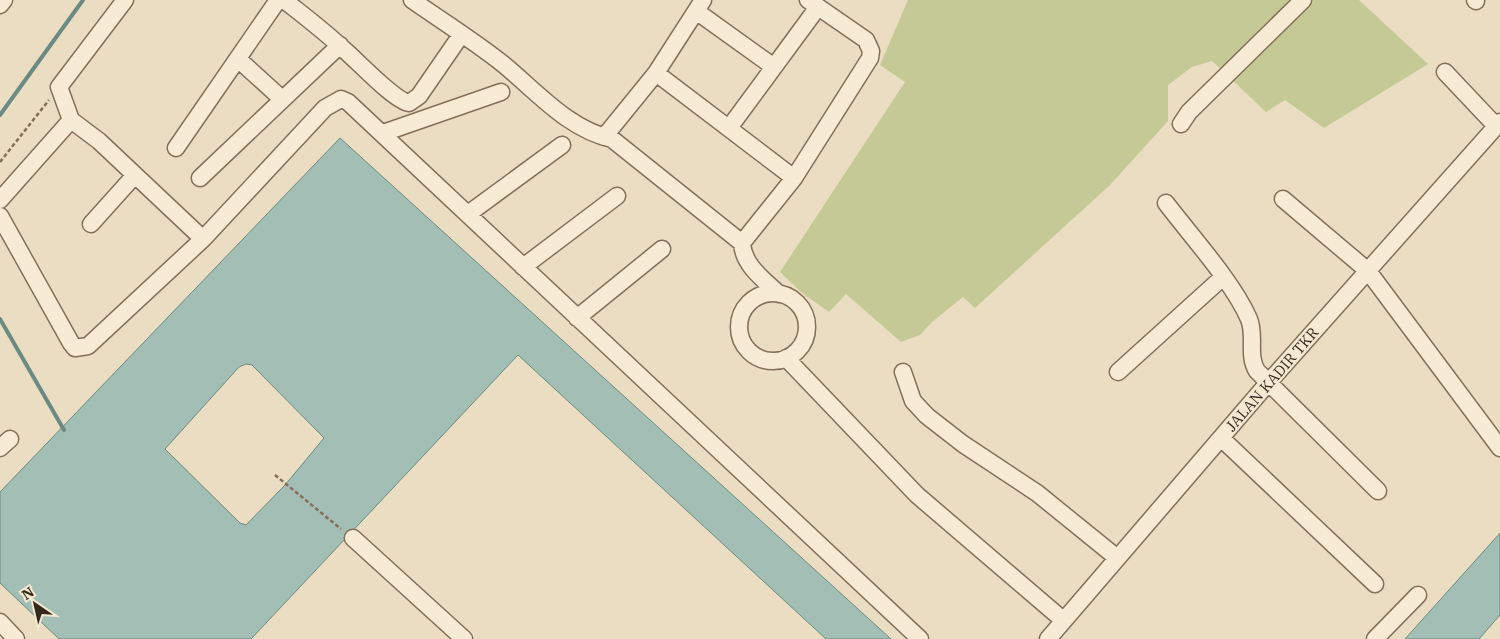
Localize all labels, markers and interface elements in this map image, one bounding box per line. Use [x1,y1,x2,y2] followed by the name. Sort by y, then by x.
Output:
[1222,323,1322,435] street label: JALAN KADIR TKR
[10,579,60,629] north arrow
[18,583,37,604] text: N

